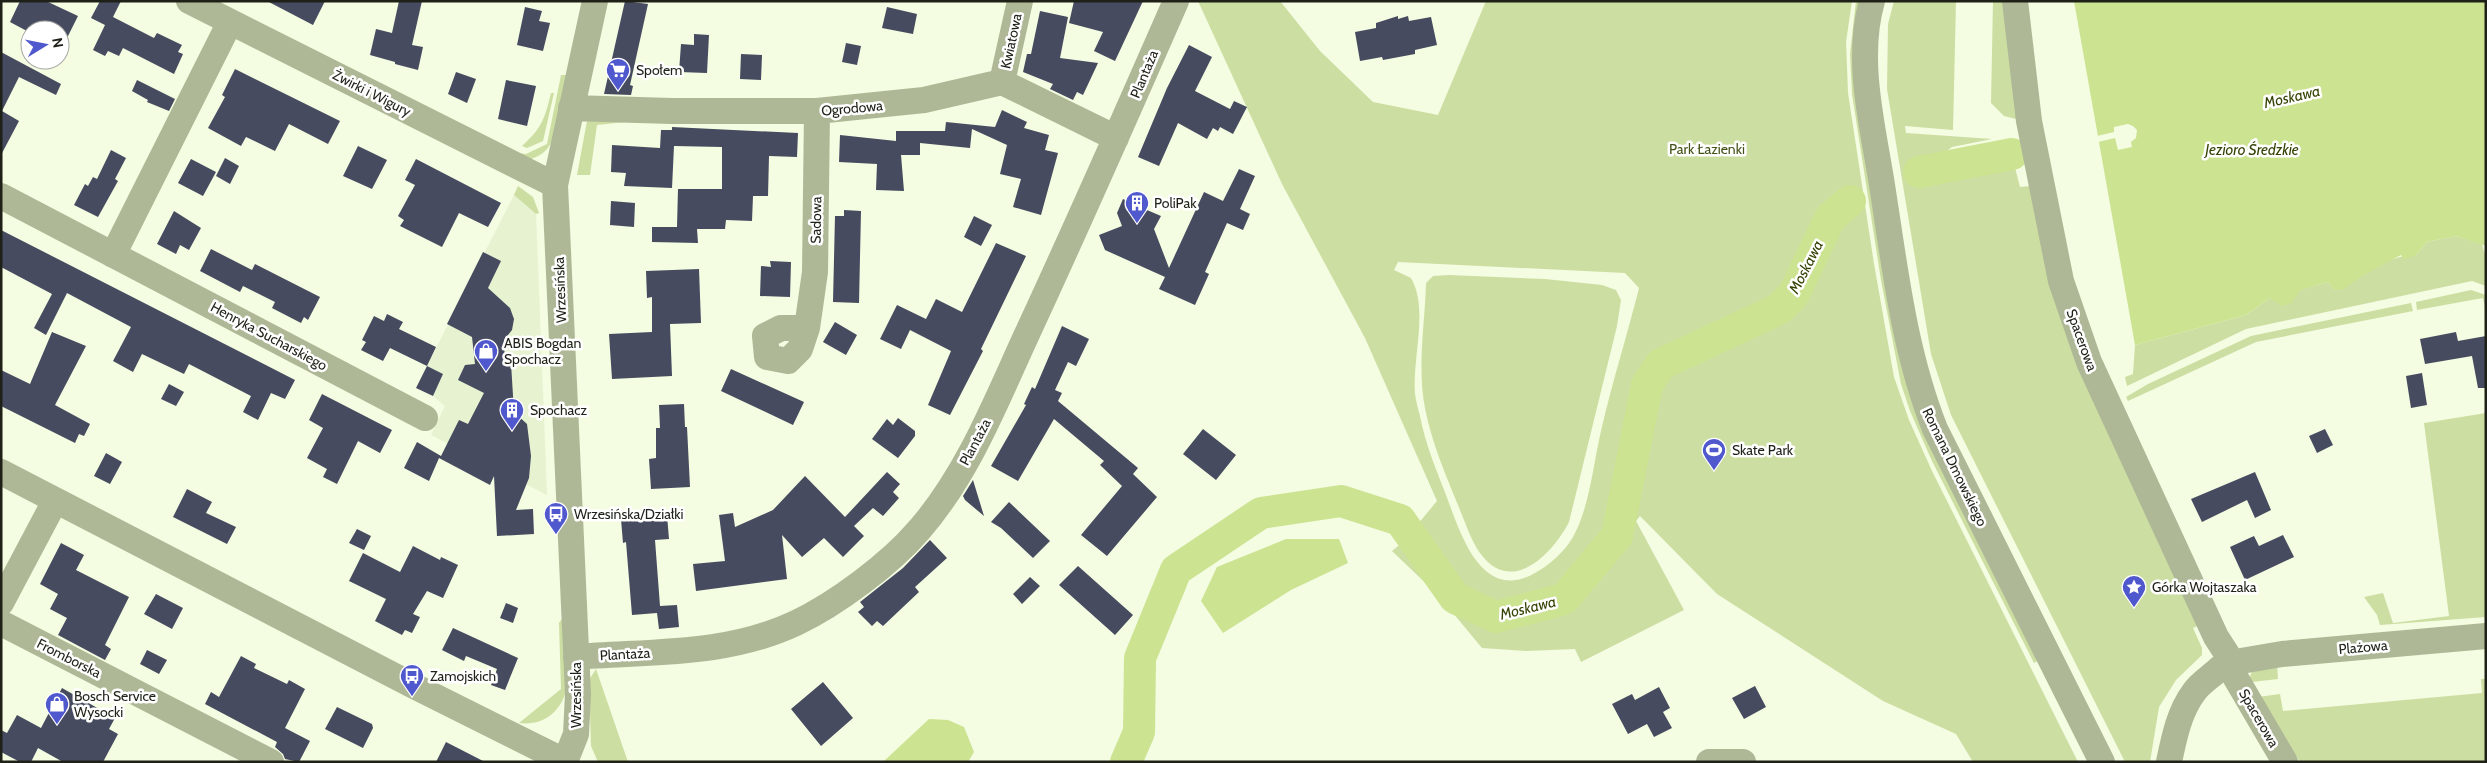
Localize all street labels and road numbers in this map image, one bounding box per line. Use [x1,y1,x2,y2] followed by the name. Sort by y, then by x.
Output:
[996,11,1026,70] street label: Kwiatowa
[1126,47,1162,101] street label: Plantaża
[330,66,414,120] street label: Żwirki i Wigury
[820,96,884,120] street label: Ogrodowa
[807,196,825,244] street label: Sadowa
[550,256,570,323] street label: Wrzesińska
[208,298,331,375] street label: Henryka Sucharskiego
[2062,307,2102,374] street label: Spacerowa
[1919,405,1992,529] street label: Romana Dmowskiego
[955,415,995,468] street label: Plantaża
[34,634,104,682] street label: Fromborska
[2338,636,2388,658] street label: Plażowa
[599,644,651,664] street label: Plantaża
[567,662,585,728] street label: Wrzesińska
[2235,685,2283,751] street label: Spacerowa

